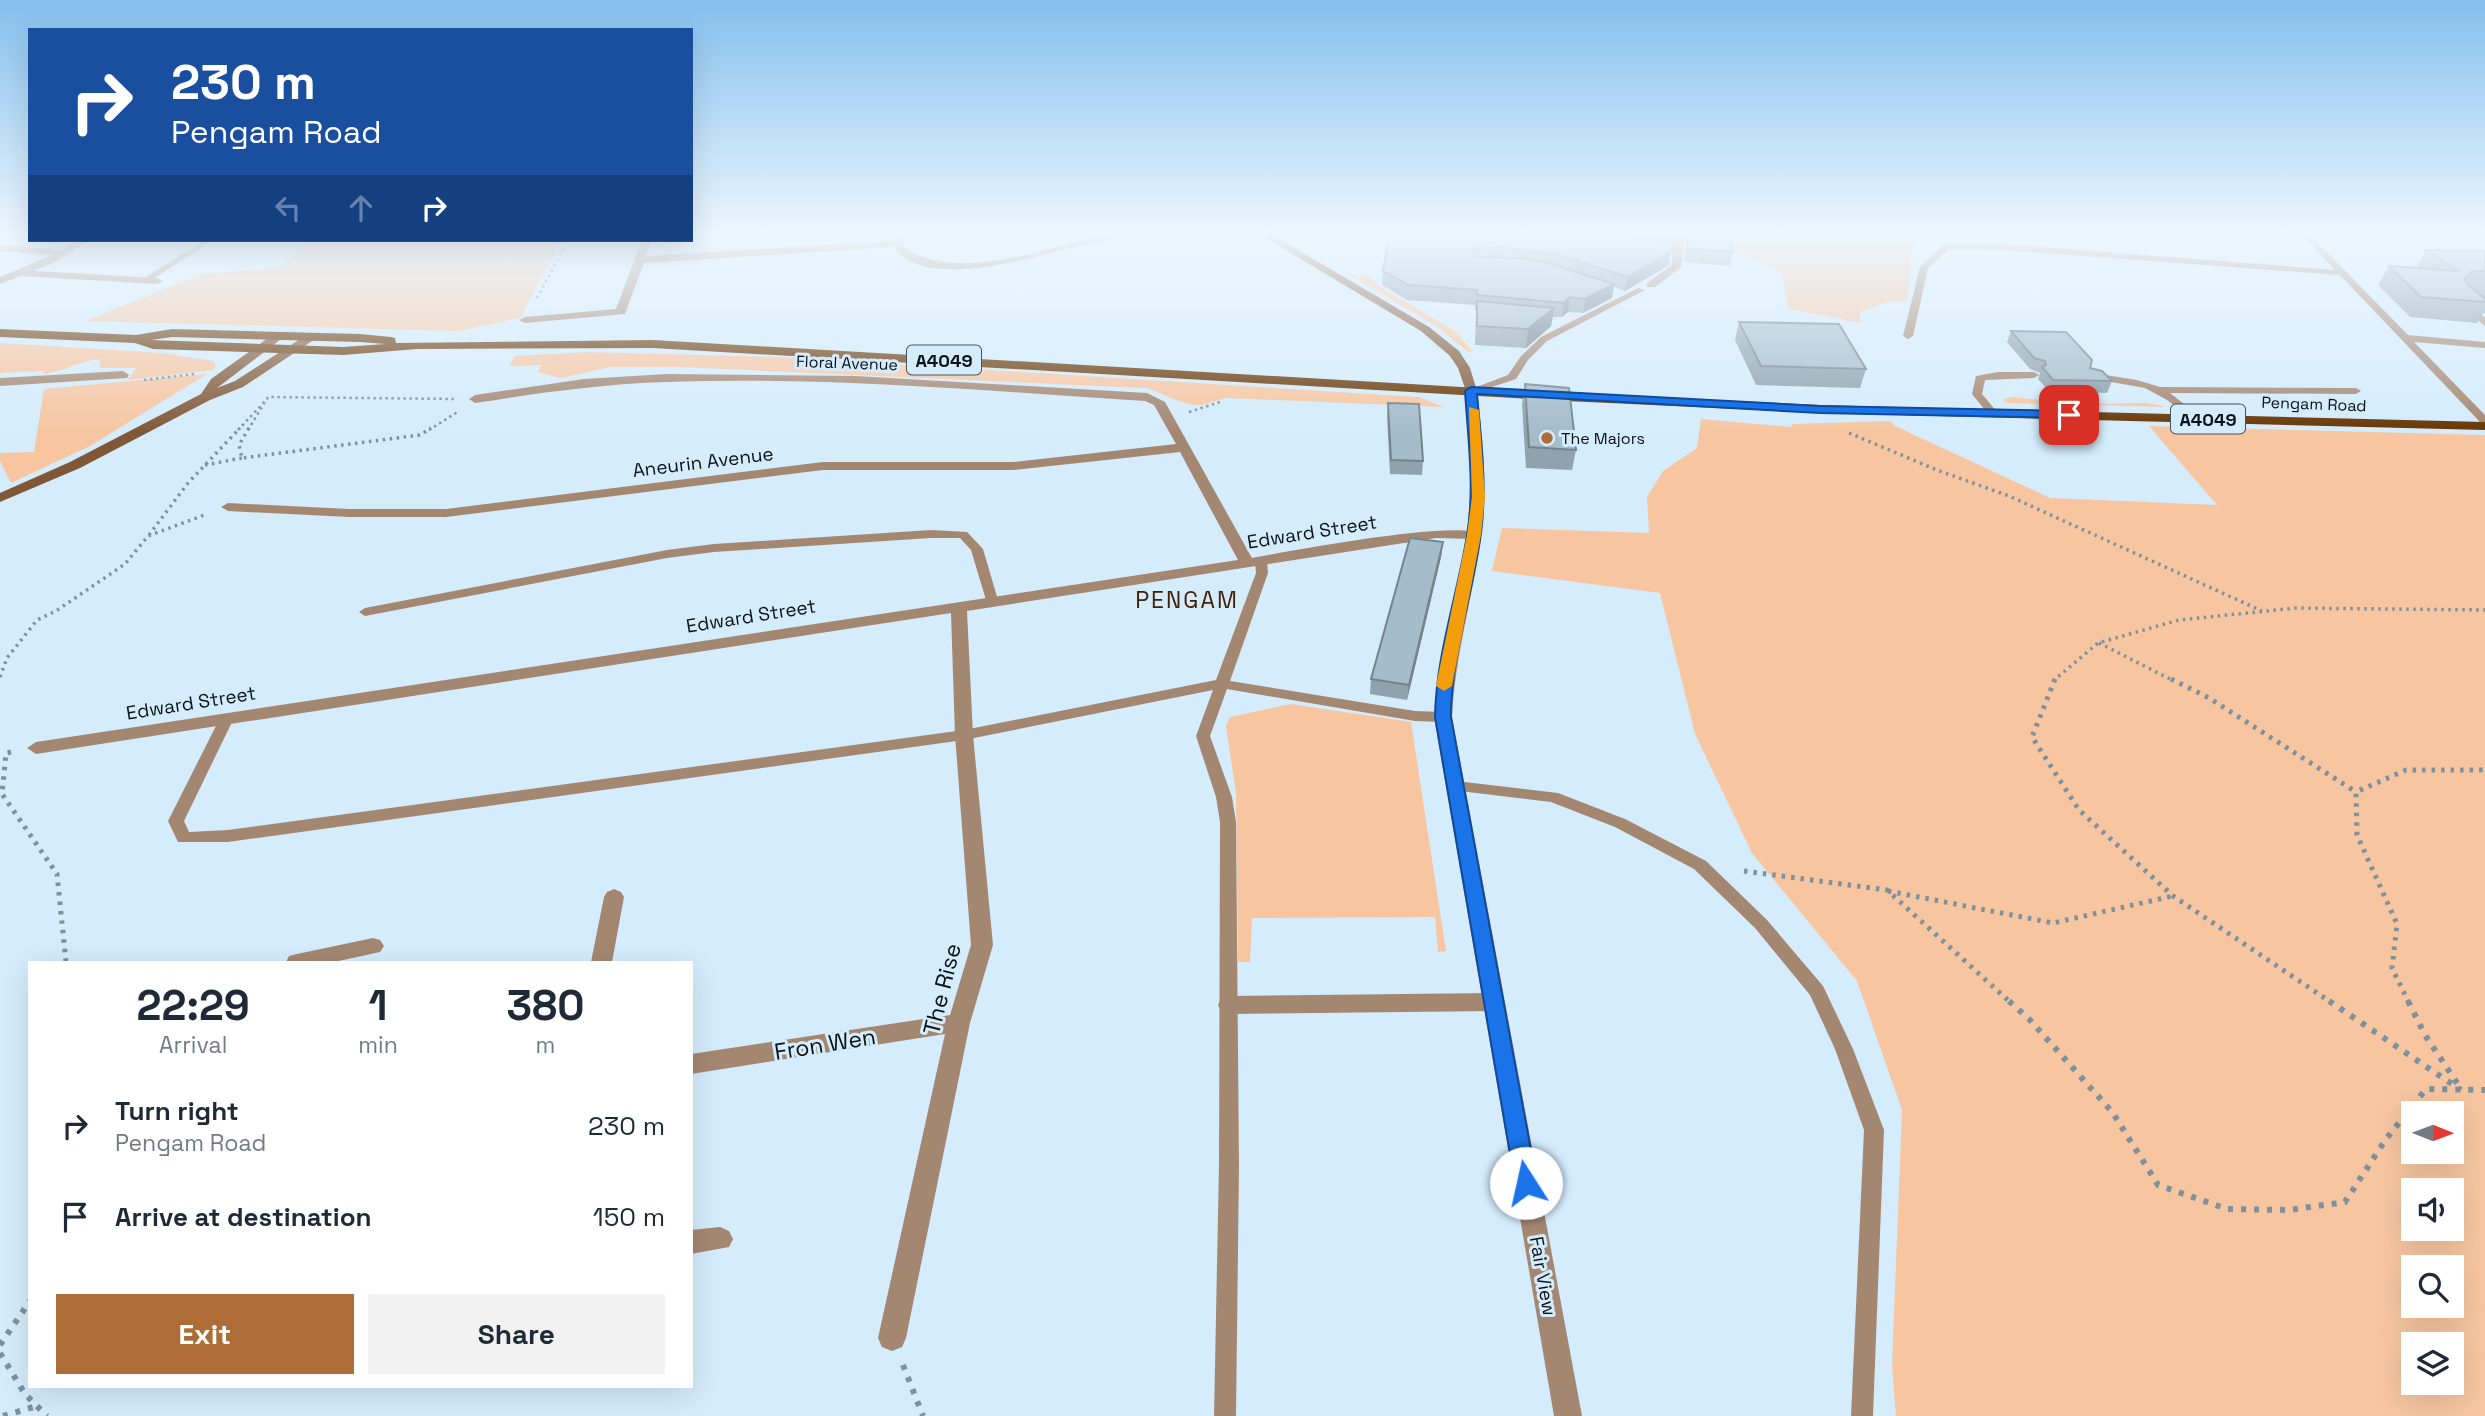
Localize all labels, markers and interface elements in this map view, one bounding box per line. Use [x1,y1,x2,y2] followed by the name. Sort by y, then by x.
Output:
[171,51,316,113] text: 230 m
[56,56,147,147] icon: right
[171,112,382,152] text: Pengam Road
[269,189,307,227] icon: left
[342,189,380,227] icon: ahead
[415,189,453,227] icon: right
[907,346,981,374] road number: A4049
[796,351,898,375] street label: Floral Avenue
[2039,385,2099,445] pin
[2261,392,2367,416] street label: Pengam Road
[2050,396,2088,434] icon: arrive
[2171,404,2245,433] road number: A4049
[1561,428,1645,449] place label: The Majors
[1539,430,1555,446] marker: The Majors
[631,441,775,483] street label: Aneurin Avenue
[1245,509,1379,555] street label: Edward Street
[1135,585,1239,615] district label: PENGAM
[684,593,818,639] street label: Edward Street
[124,680,258,726] street label: Edward Street
[916,940,968,1038] street label: The Rise
[137,979,250,1032] text: 22:29
[369,979,388,1032] text: 1
[506,979,584,1032] text: 380
[772,1021,878,1067] street label: Fron Wen
[159,1030,227,1060] text: Arrival
[358,1030,398,1060] text: min
[536,1030,555,1060] text: m
[115,1094,239,1128] text: Turn right
[2401,1101,2464,1164] north arrow
[2401,1101,2464,1395] map controls
[56,1107,94,1145] icon: right
[588,1109,665,1143] text: 230 m
[115,1128,266,1158] text: Pengam Road
[1489,1146,1563,1220] position arrow
[2401,1178,2464,1241] button: sound
[56,1198,94,1236] icon: arrive
[115,1200,372,1234] text: Arrive at destination
[593,1200,665,1234] text: 150 m
[1524,1234,1562,1318] street label: Fair View
[2401,1255,2464,1318] button: search
[56,1294,354,1374] button: Exit
[368,1294,665,1374] button: Share
[2401,1332,2464,1395] button: layers

